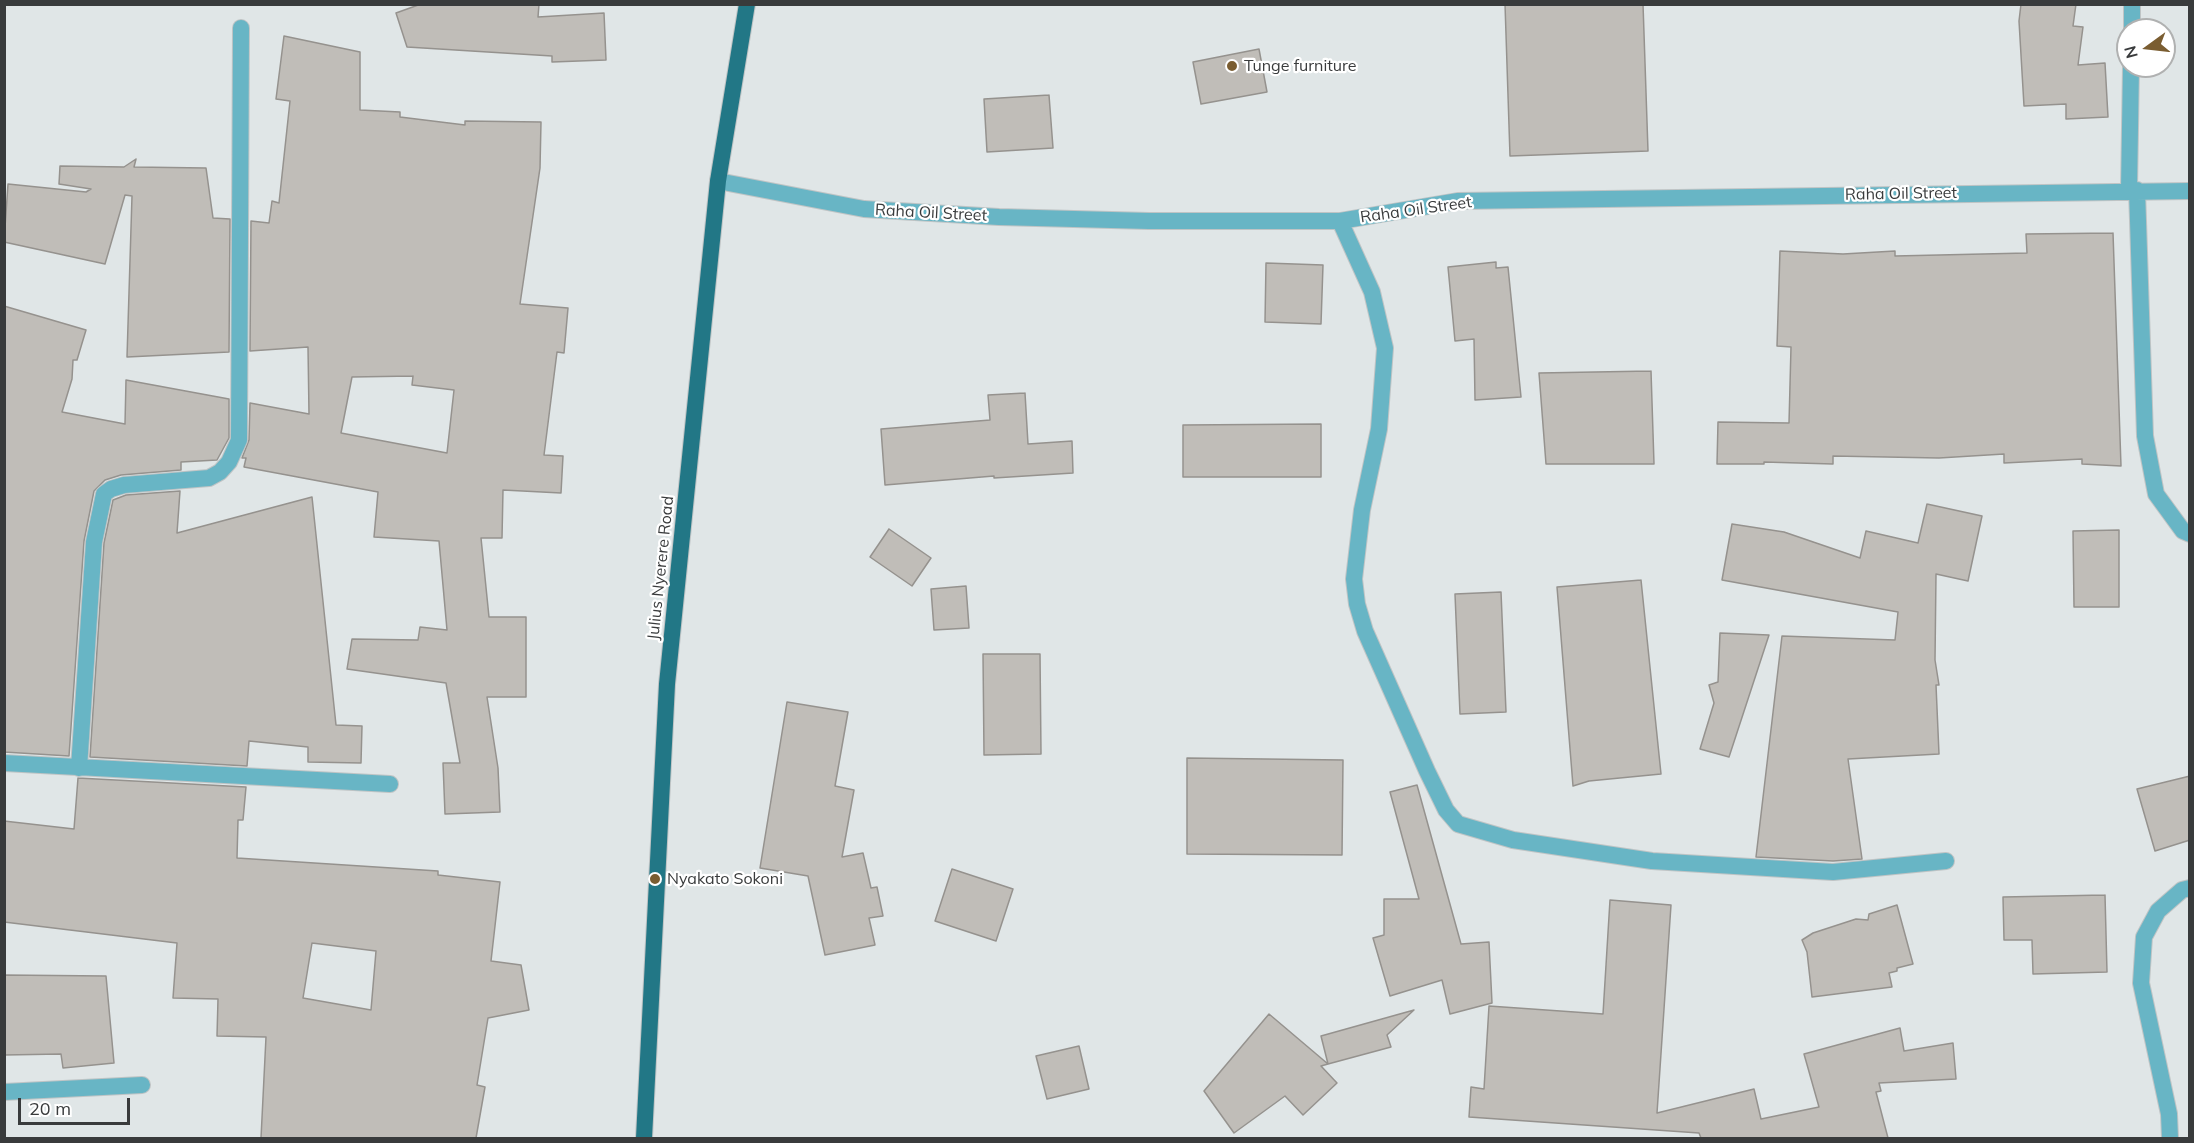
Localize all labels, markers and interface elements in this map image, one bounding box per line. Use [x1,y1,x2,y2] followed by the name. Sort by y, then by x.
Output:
[2116,18,2176,78] north arrow
[2119,44,2142,61] text: N
[1244,56,1357,76] place label: Tunge furniture
[1225,59,1239,73] marker: Tunge furniture
[1845,183,1957,205] street label: Raha Oil Street
[1359,193,1473,227] street label: Raha Oil Street
[874,200,988,226] street label: Raha Oil Street
[644,495,678,641] street label: Julius Nyerere Road
[667,869,783,889] place label: Nyakato Sokoni
[648,872,662,886] marker: Nyakato Sokoni
[21,1086,134,1124] scale bar
[29,1097,71,1120] text: 20 m

